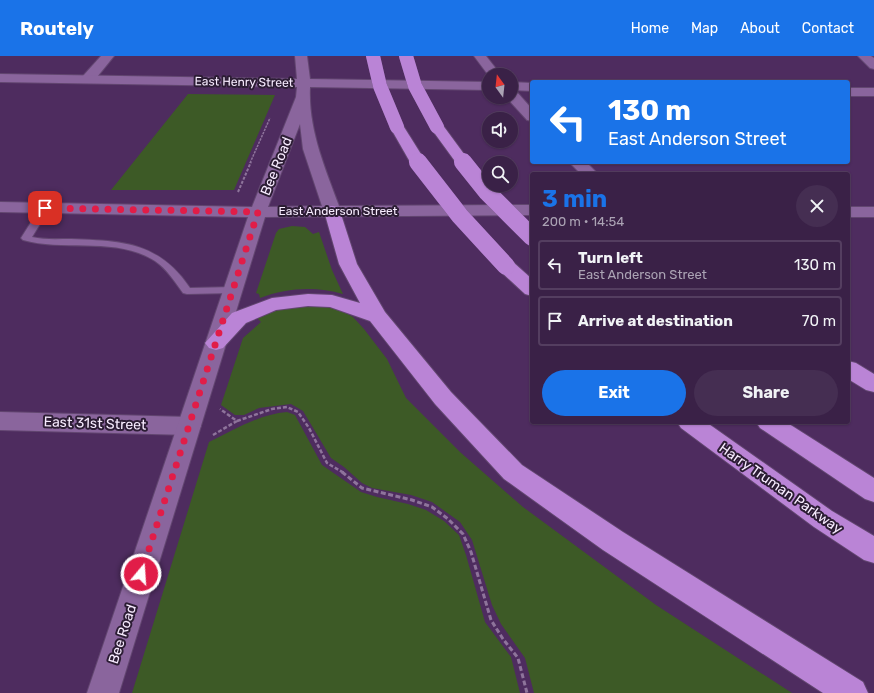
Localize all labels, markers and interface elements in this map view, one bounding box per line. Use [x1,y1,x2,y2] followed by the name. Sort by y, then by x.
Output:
[20,17,94,40] text: Routely
[631,20,669,37] text: Home
[691,20,718,37] text: Map
[740,20,780,37] text: About
[802,20,854,37] text: Contact
[482,68,518,104] north arrow
[482,68,518,192] map controls
[195,74,294,90] street label: East Henry Street
[608,94,691,127] text: 130 m
[542,96,594,148] icon: left
[482,112,518,148] button: sound
[608,128,786,150] text: East Anderson Street
[257,134,296,198] street label: Bee Road
[482,156,518,192] button: search
[542,185,607,213] text: 3 min
[796,185,838,227] button: close
[28,191,62,225] pin
[34,197,56,219] icon: arrive
[279,204,398,218] street label: East Anderson Street
[542,214,624,229] text: 200 m · 14:54
[578,249,643,267] text: Turn left
[544,254,566,276] icon: left
[794,256,836,274] text: 130 m
[578,267,707,282] text: East Anderson Street
[544,310,566,332] icon: arrive
[578,312,733,330] text: Arrive at destination
[802,312,836,330] text: 70 m
[542,370,686,416] button: Exit
[694,370,838,416] button: Share
[43,413,147,434] street label: East 31st Street
[716,439,846,538] street label: Harry Truman Parkway
[120,553,162,595] position arrow
[105,602,140,666] street label: Bee Road

